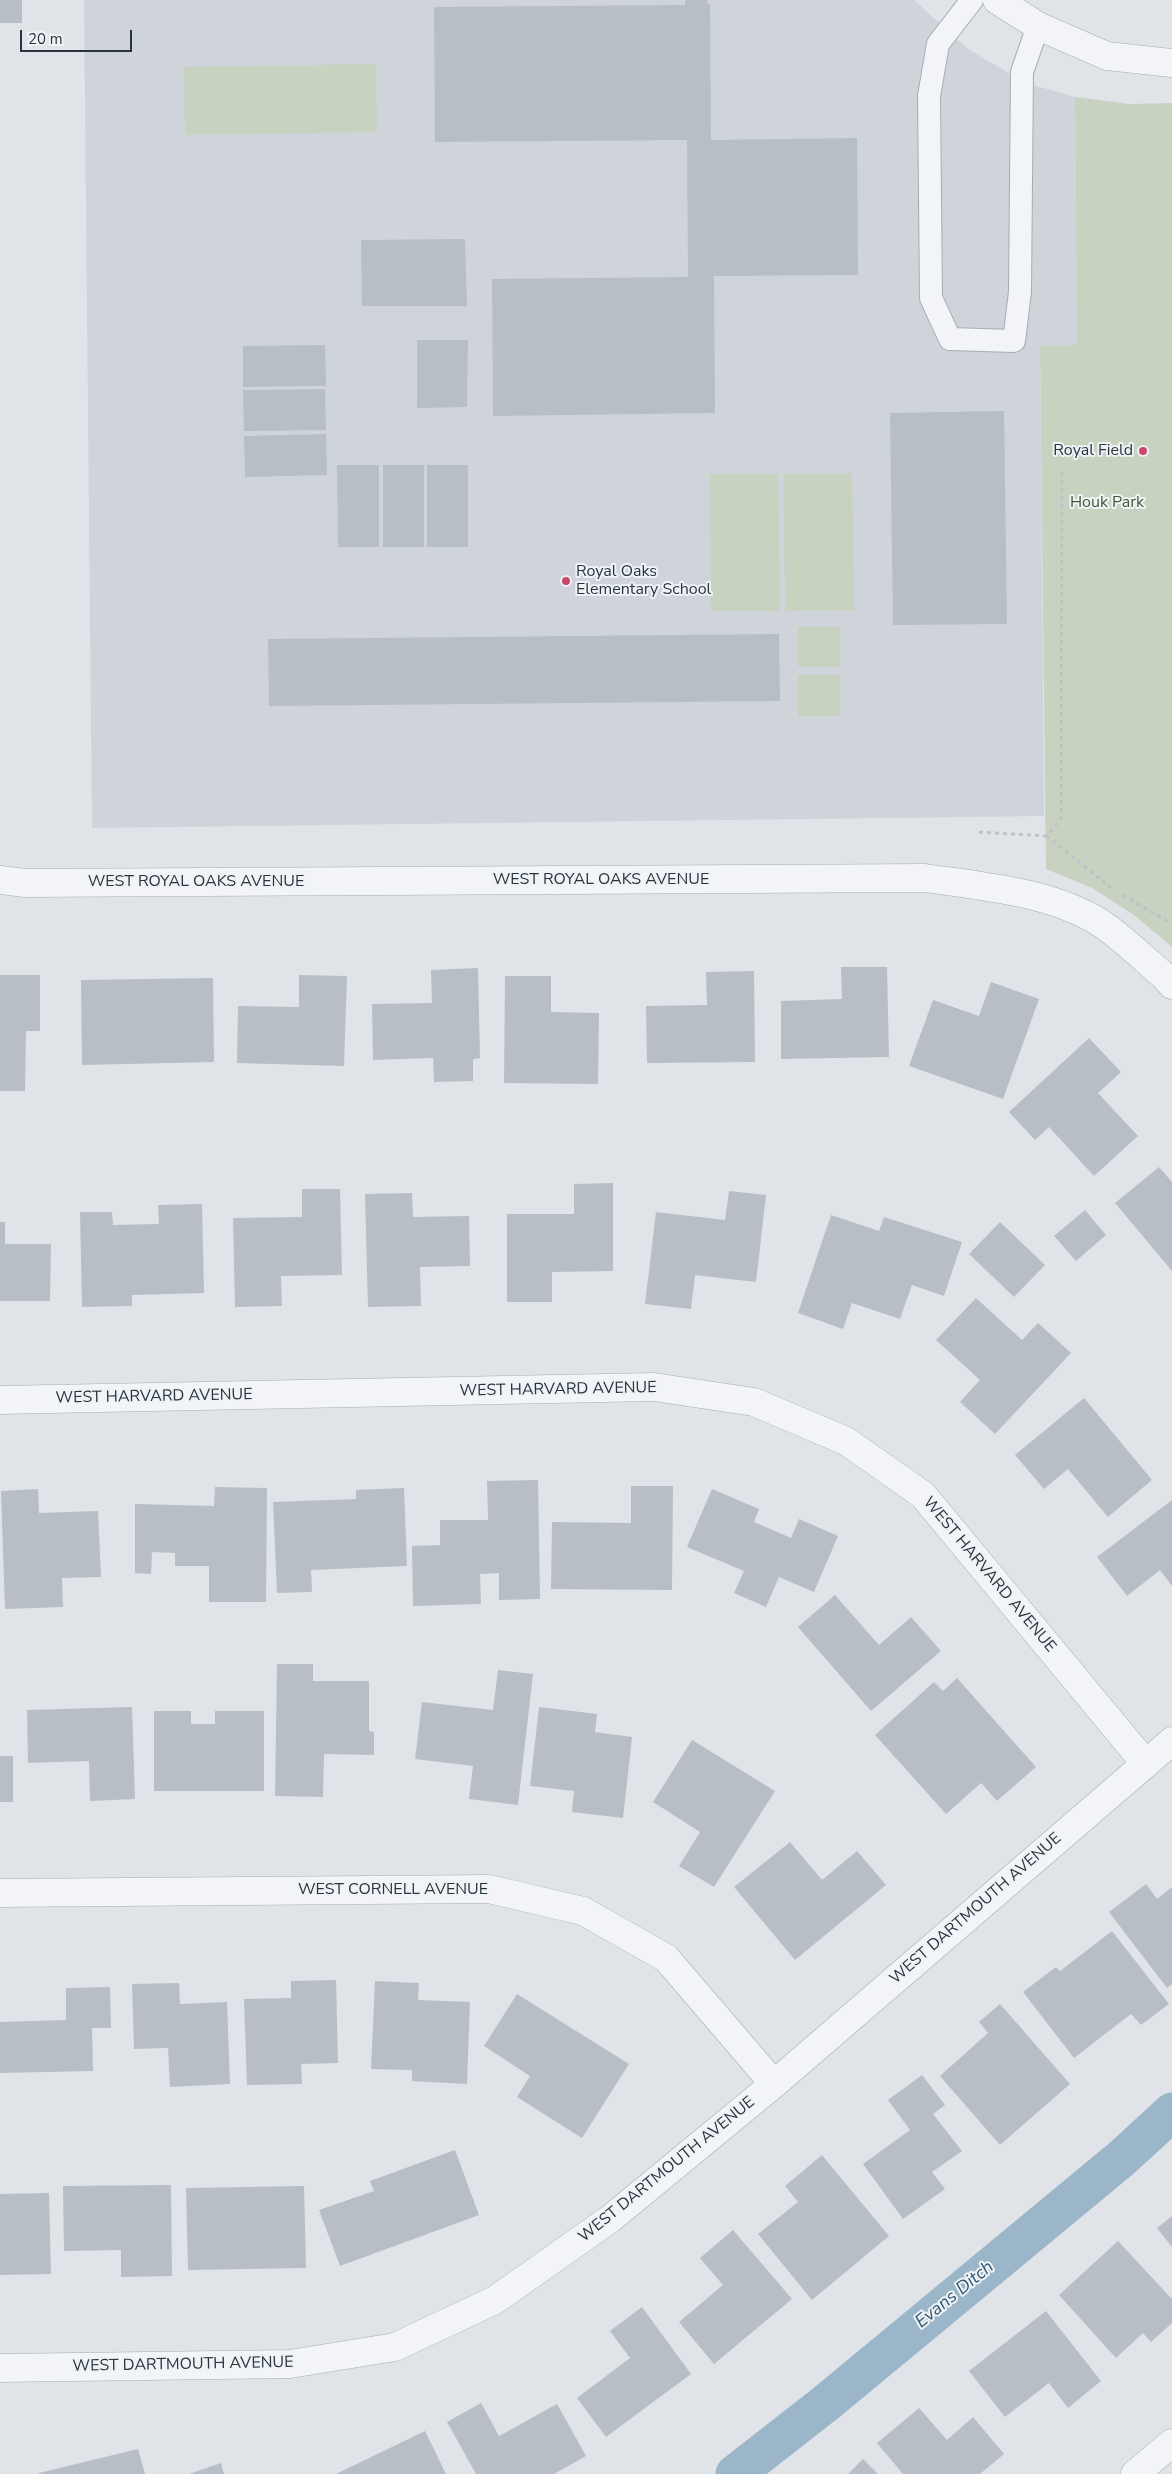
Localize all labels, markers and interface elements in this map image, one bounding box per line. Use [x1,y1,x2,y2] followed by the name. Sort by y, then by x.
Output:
[22,20,135,52] scale bar
[28,29,63,49] text: 20 m
[1053,441,1133,461] place label: Royal Field
[1137,445,1149,457] marker: Royal Field
[1070,493,1144,513] park label: Houk Park
[576,562,711,600] place label: Royal Oaks Elementary School
[560,575,572,587] marker: Royal Oaks Elementary School
[493,870,709,890] street label: WEST ROYAL OAKS AVENUE
[88,872,304,892] street label: WEST ROYAL OAKS AVENUE
[459,1379,657,1401] street label: WEST HARVARD AVENUE
[55,1386,253,1408] street label: WEST HARVARD AVENUE
[918,1493,1060,1657] street label: WEST HARVARD AVENUE
[886,1829,1066,1989] street label: WEST DARTMOUTH AVENUE
[298,1880,488,1900] street label: WEST CORNELL AVENUE
[575,2093,759,2247] street label: WEST DARTMOUTH AVENUE
[911,2257,999,2333] water label: Evans Ditch
[72,2353,294,2377] street label: WEST DARTMOUTH AVENUE

